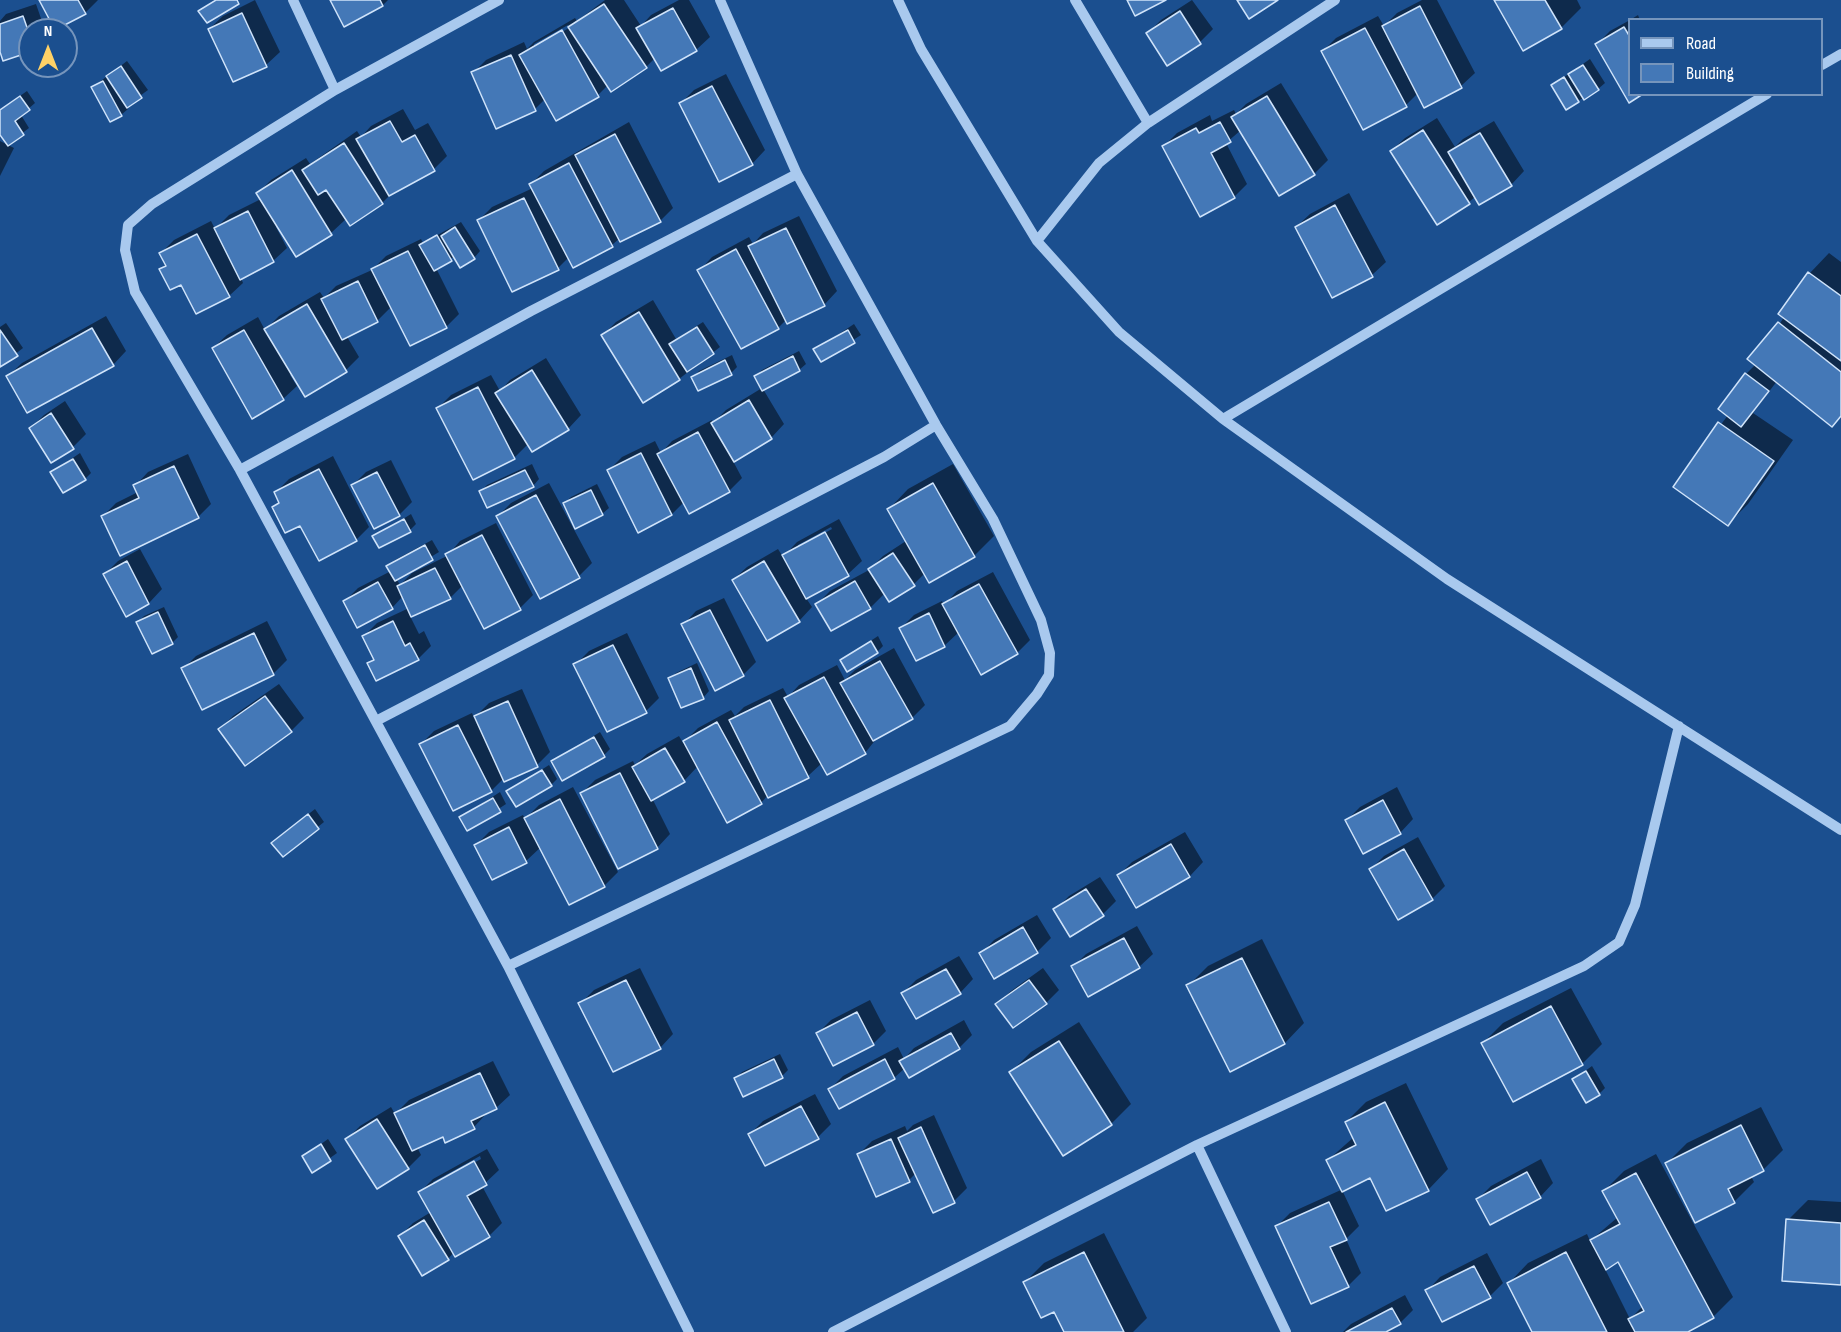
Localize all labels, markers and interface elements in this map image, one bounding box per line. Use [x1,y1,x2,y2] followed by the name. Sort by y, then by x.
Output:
[18,18,78,78] north arrow
[1628,18,1823,96] legend
[44,22,52,41] text: N
[1686,33,1716,54] text: Road
[1686,63,1734,84] text: Building

